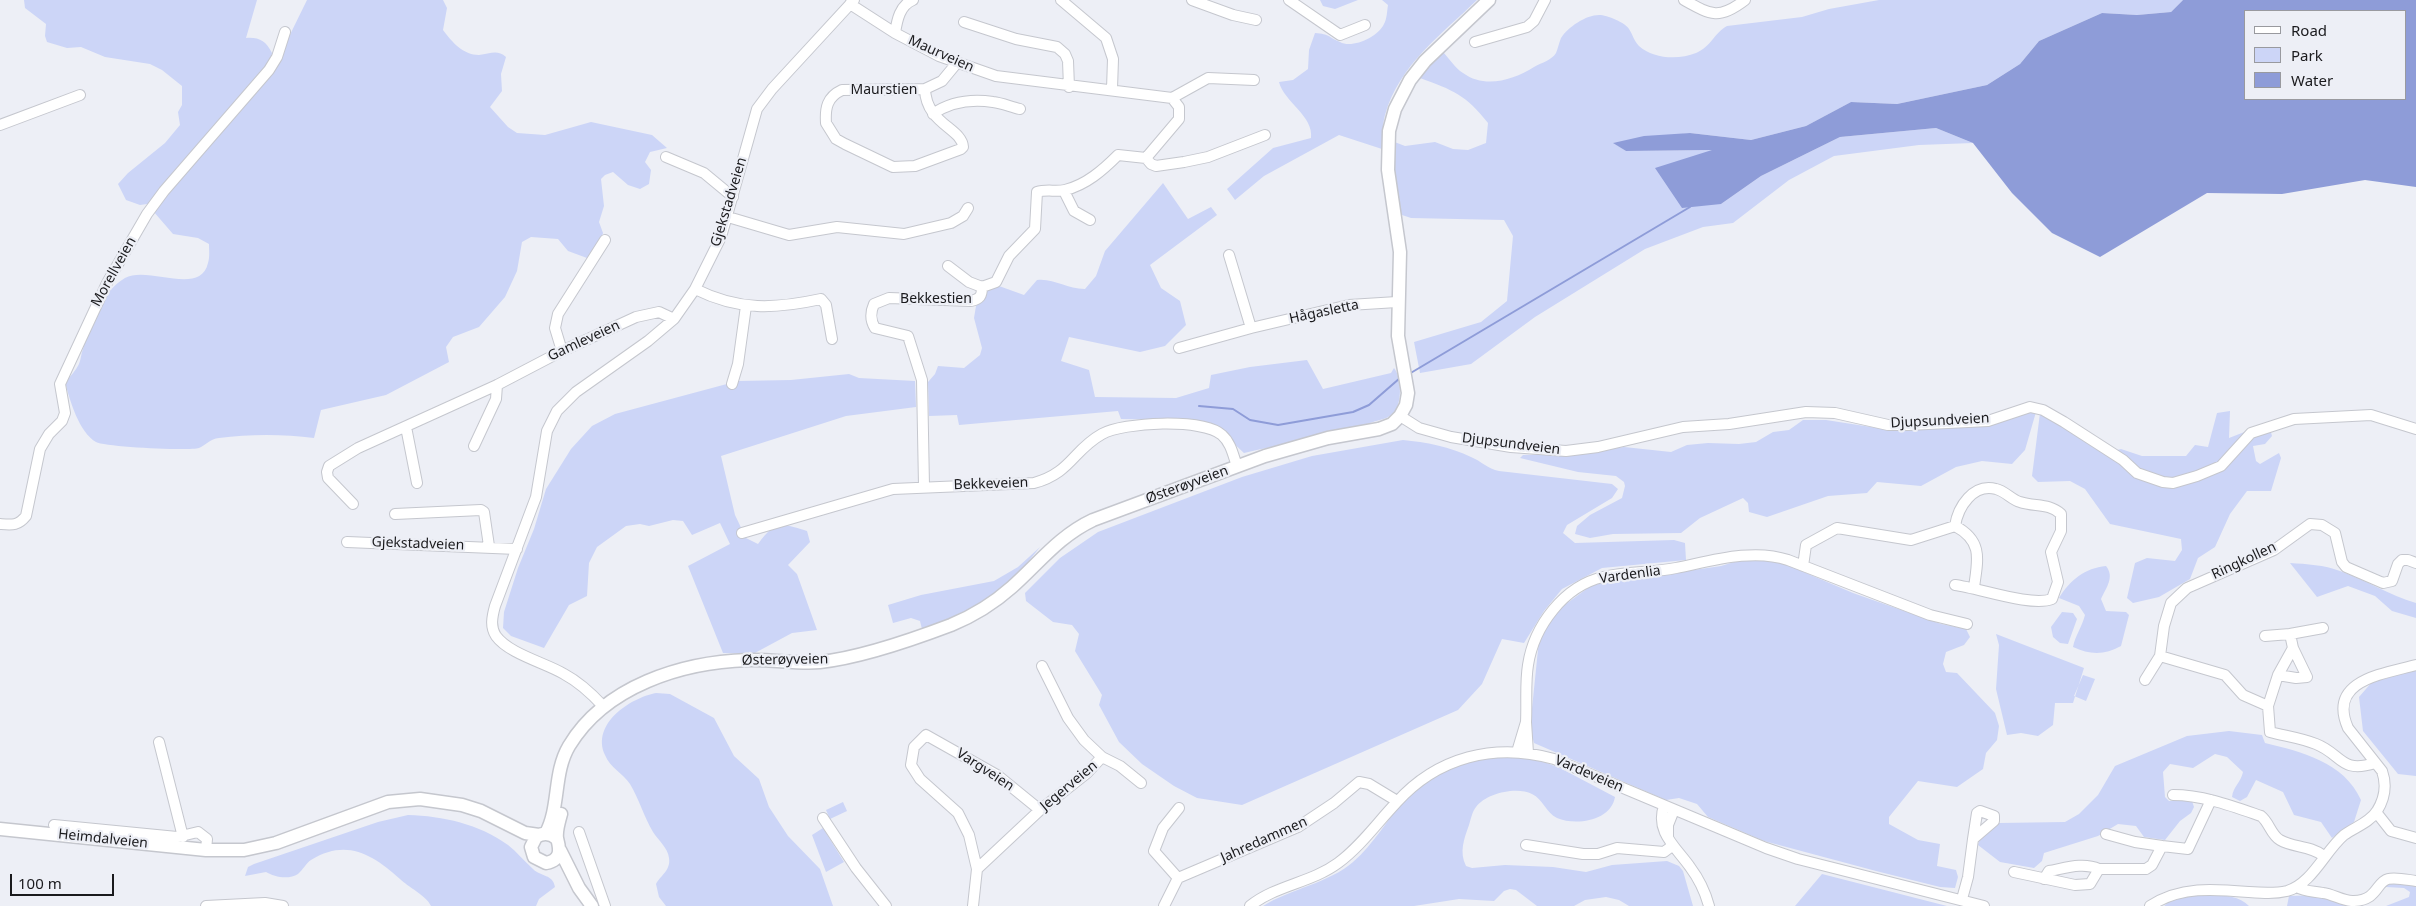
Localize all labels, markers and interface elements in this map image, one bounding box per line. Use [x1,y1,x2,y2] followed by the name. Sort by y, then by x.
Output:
[2244,10,2406,100] legend
[2291,20,2327,40] text: Road
[906,32,976,76] street label: Maurveien
[2291,45,2323,65] text: Park
[2291,70,2333,90] text: Water
[851,82,917,98] street label: Maurstien
[707,155,751,249] street label: Gjekstadveien
[88,234,140,310] street label: Morellveien
[900,291,972,307] street label: Bekkestien
[1288,296,1360,328] street label: Hågasletta
[545,317,623,365] street label: Gamleveien
[1890,410,1990,432] street label: Djupsundveien
[1461,430,1561,458] street label: Djupsundveien
[1143,462,1231,508] street label: Østerøyveien
[953,474,1029,494] street label: Bekkeveien
[371,534,465,554] street label: Gjekstadveien
[2209,539,2279,583] street label: Ringkollen
[1598,562,1662,588] street label: Vardenlia
[742,651,828,669] street label: Østerøyveien
[953,745,1017,795] street label: Vargveien
[1552,752,1626,796] street label: Vardeveien
[1037,757,1101,815] street label: Jegerveien
[1218,813,1310,867] street label: Jahredammen
[57,826,149,852] street label: Heimdalveien
[12,864,116,896] scale bar
[18,873,62,893] text: 100 m

